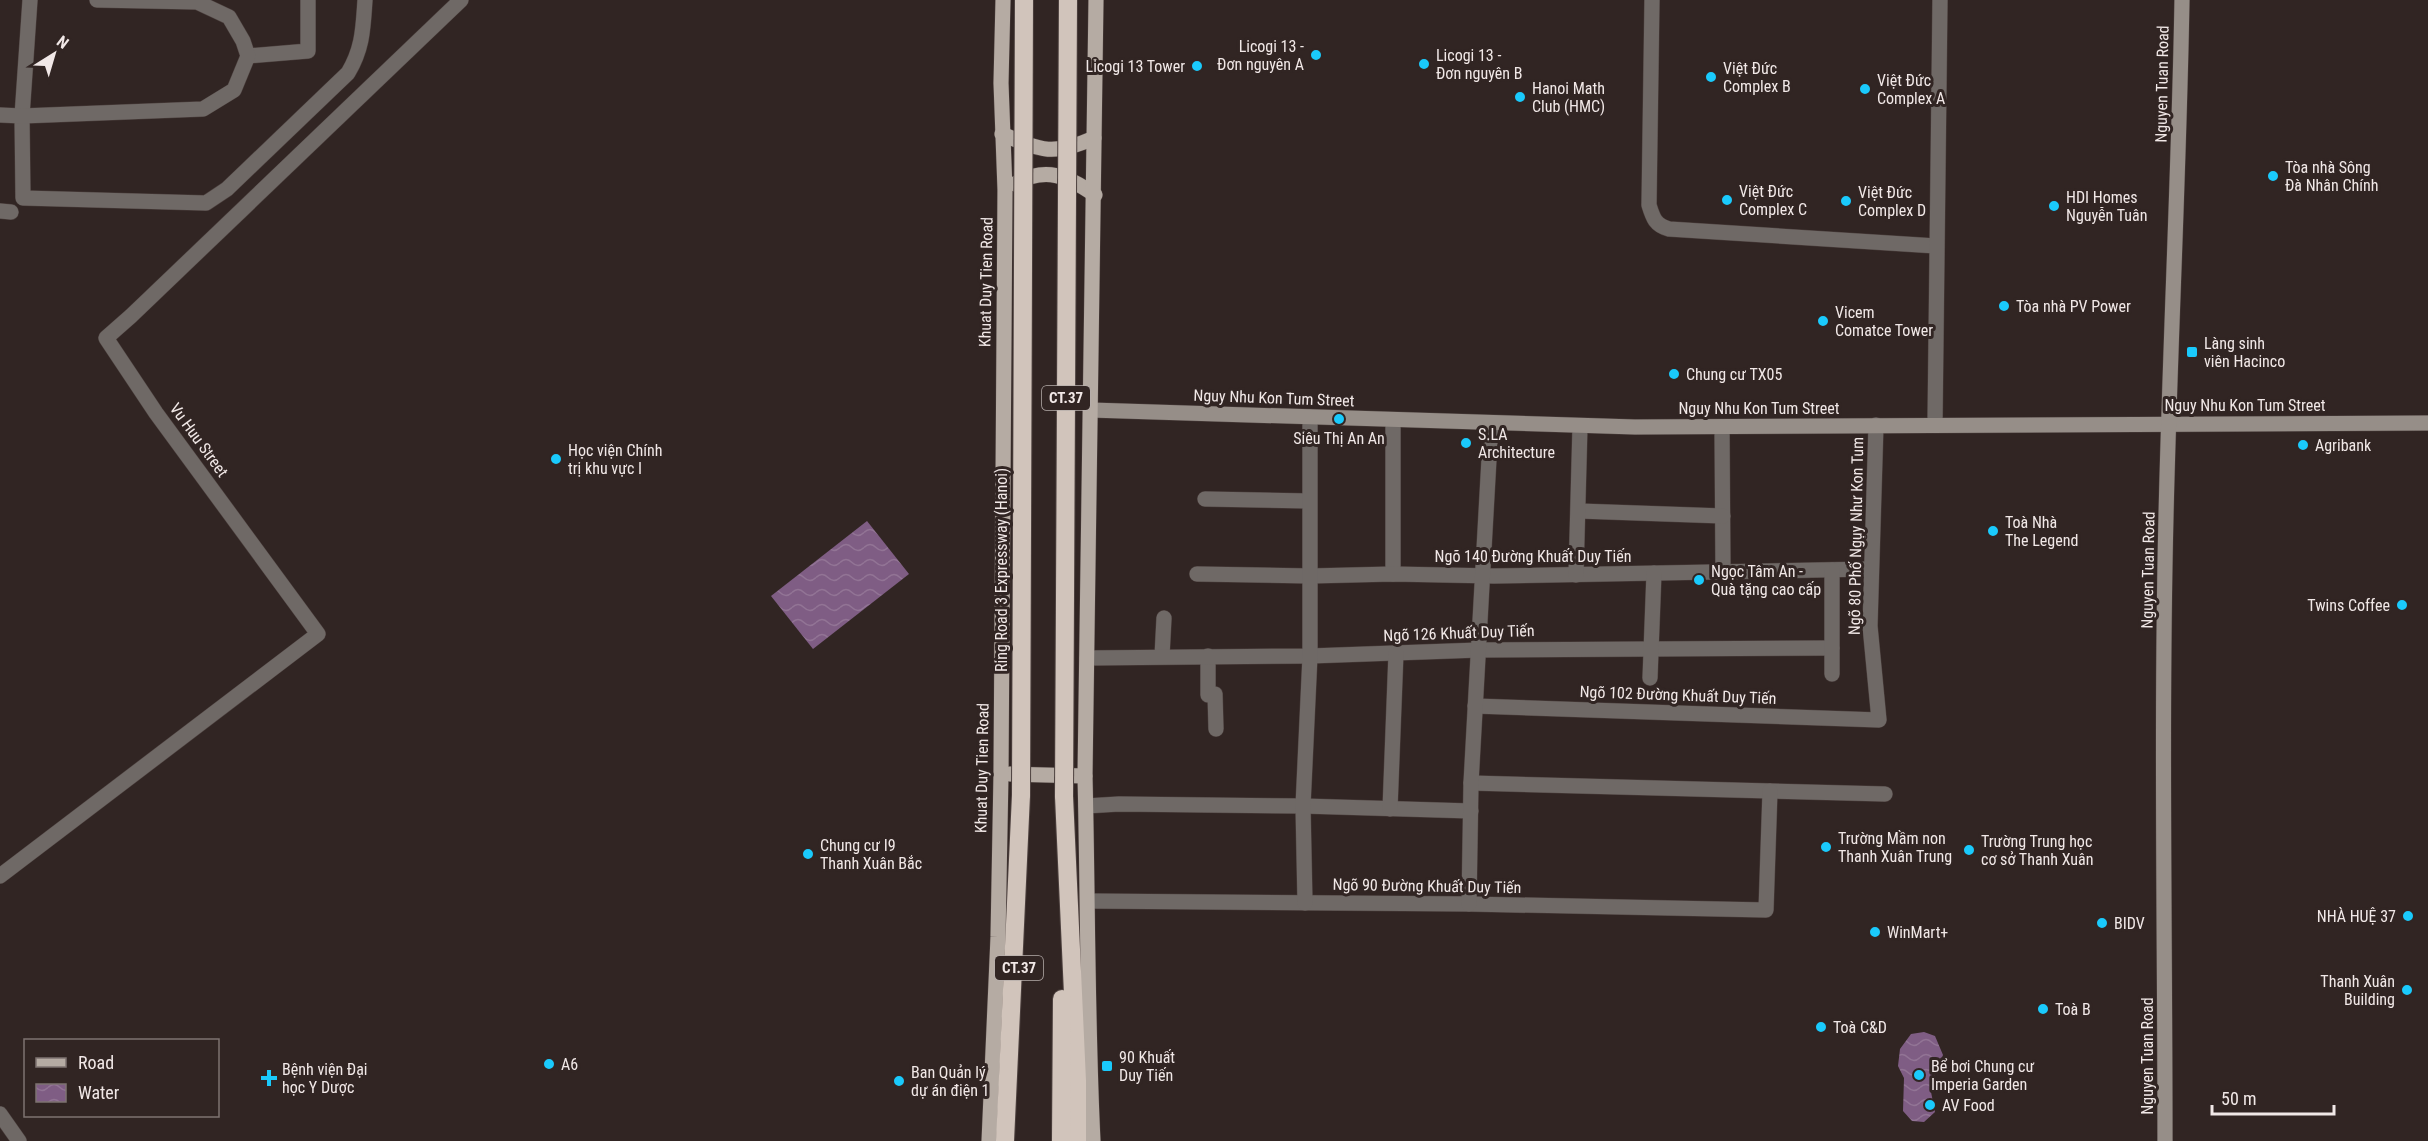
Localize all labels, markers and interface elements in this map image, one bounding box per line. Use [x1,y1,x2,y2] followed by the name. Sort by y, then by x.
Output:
[24,24,84,84] north arrow
[2151,25,2173,143] street label: Nguyen Tuan Road
[53,32,72,53] text: N
[1217,37,1304,74] place label: Licogi 13 - Đơn nguyên A
[1436,46,1522,83] place label: Licogi 13 - Đơn nguyên B
[1309,48,1323,62] marker: Licogi 13 - Đơn nguyên A
[1086,57,1185,76] place label: Licogi 13 Tower
[1417,57,1431,71] marker: Licogi 13 - Đơn nguyên B
[1190,59,1204,73] marker: Licogi 13 Tower
[1723,59,1791,96] place label: Việt Đức Complex B
[1704,70,1718,84] marker: Việt Đức Complex B
[1877,71,1945,108] place label: Việt Đức Complex A
[1532,79,1605,116] place label: Hanoi Math Club (HMC)
[1858,82,1872,96] marker: Việt Đức Complex A
[1513,90,1527,104] marker: Hanoi Math Club (HMC)
[2285,158,2378,195] place label: Tòa nhà Sông Đà Nhân Chính
[2266,169,2280,183] marker: Tòa nhà Sông Đà Nhân Chính
[1739,182,1807,219] place label: Việt Đức Complex C
[1858,183,1926,220] place label: Việt Đức Complex D
[2066,188,2147,225] place label: HDI Homes Nguyễn Tuân
[1720,193,1734,207] marker: Việt Đức Complex C
[1839,194,1853,208] marker: Việt Đức Complex D
[2047,199,2061,213] marker: HDI Homes Nguyễn Tuân
[975,217,997,347] street label: Khuat Duy Tien Road
[2016,297,2131,316] place label: Tòa nhà PV Power
[1997,299,2011,313] marker: Tòa nhà PV Power
[1835,303,1933,340] place label: Vicem Comatce Tower
[1816,314,1830,328] marker: Vicem Comatce Tower
[2204,334,2285,371] place label: Làng sinh viên Hacinco
[2185,345,2199,359] marker: Làng sinh viên Hacinco
[1686,365,1782,384] place label: Chung cư TX05
[1667,367,1681,381] marker: Chung cư TX05
[1042,386,1090,410] road number: CT.37
[1193,386,1355,410] street label: Nguy Nhu Kon Tum Street
[2164,396,2326,415] street label: Nguy Nhu Kon Tum Street
[166,399,232,481] street label: Vu Huu Street
[1678,399,1840,418] street label: Nguy Nhu Kon Tum Street
[1332,412,1346,426] marker: Siêu Thị An An
[1478,425,1555,462] place label: S.LA Architecture
[1293,429,1385,448] place label: Siêu Thị An An
[1459,436,1473,450] marker: S.LA Architecture
[2315,436,2372,455] place label: Agribank
[1845,437,1867,635] street label: Ngõ 80 Phố Ngụy Như Kon Tum
[2296,438,2310,452] marker: Agribank
[568,441,663,478] place label: Học viện Chính trị khu vực I
[549,452,563,466] marker: Học viện Chính trị khu vực I
[992,468,1011,672] street label: Ring Road 3 Expressway (Hanoi)
[2137,511,2159,629] street label: Nguyen Tuan Road
[2005,513,2078,550] place label: Toà Nhà The Legend
[1986,524,2000,538] marker: Toà Nhà The Legend
[1435,547,1631,566] street label: Ngõ 140 Đường Khuất Duy Tiến
[1711,562,1821,599] place label: Ngọc Tâm An - Quà tặng cao cấp
[1692,573,1706,587] marker: Ngọc Tâm An - Quà tặng cao cấp
[2307,596,2390,615] place label: Twins Coffee
[2395,598,2409,612] marker: Twins Coffee
[1383,621,1535,645] street label: Ngõ 126 Khuất Duy Tiến
[1579,682,1777,708] street label: Ngõ 102 Đường Khuất Duy Tiến
[971,703,993,833] street label: Khuat Duy Tien Road
[1838,829,1952,866] place label: Trường Mầm non Thanh Xuân Trung
[1981,832,2094,869] place label: Trường Trung học cơ sở Thanh Xuân
[820,836,922,873] place label: Chung cư I9 Thanh Xuân Bắc
[1819,840,1833,854] marker: Trường Mầm non Thanh Xuân Trung
[1962,843,1976,857] marker: Trường Trung học cơ sở Thanh Xuân
[801,847,815,861] marker: Chung cư I9 Thanh Xuân Bắc
[1332,875,1522,897] street label: Ngõ 90 Đường Khuất Duy Tiến
[2317,907,2396,926] place label: NHÀ HUỆ 37
[2401,909,2415,923] marker: NHÀ HUỆ 37
[2114,914,2145,933] place label: BIDV
[2095,916,2109,930] marker: BIDV
[1887,923,1948,942] place label: WinMart+
[1868,925,1882,939] marker: WinMart+
[995,956,1043,980] road number: CT.37
[2320,972,2395,1009] place label: Thanh Xuân Building
[2400,983,2414,997] marker: Thanh Xuân Building
[2138,997,2157,1115] street label: Nguyen Tuan Road
[2055,1000,2091,1019] place label: Toà B
[2036,1002,2050,1016] marker: Toà B
[1833,1018,1887,1037] place label: Toà C&D
[1814,1020,1828,1034] marker: Toà C&D
[24,1039,219,1117] legend
[1119,1048,1175,1085] place label: 90 Khuất Duy Tiến
[78,1052,114,1073] text: Road
[561,1055,578,1074] place label: A6
[542,1057,556,1071] marker: A6
[1931,1057,2034,1094] place label: Bể bơi Chung cư Imperia Garden
[1100,1059,1114,1073] marker: 90 Khuất Duy Tiến
[282,1060,368,1097] place label: Bệnh viện Đại học Y Dược
[911,1063,989,1100] place label: Ban Quản lý dự án điện 1
[1912,1068,1926,1082] marker: Bể bơi Chung cư Imperia Garden
[260,1069,278,1087] marker: Bệnh viện Đại học Y Dược
[892,1074,906,1088] marker: Ban Quản lý dự án điện 1
[2212,1078,2334,1116] scale bar
[78,1082,120,1103] text: Water
[2221,1088,2256,1109] text: 50 m
[1942,1096,1995,1115] place label: AV Food
[1923,1098,1937,1112] marker: AV Food

